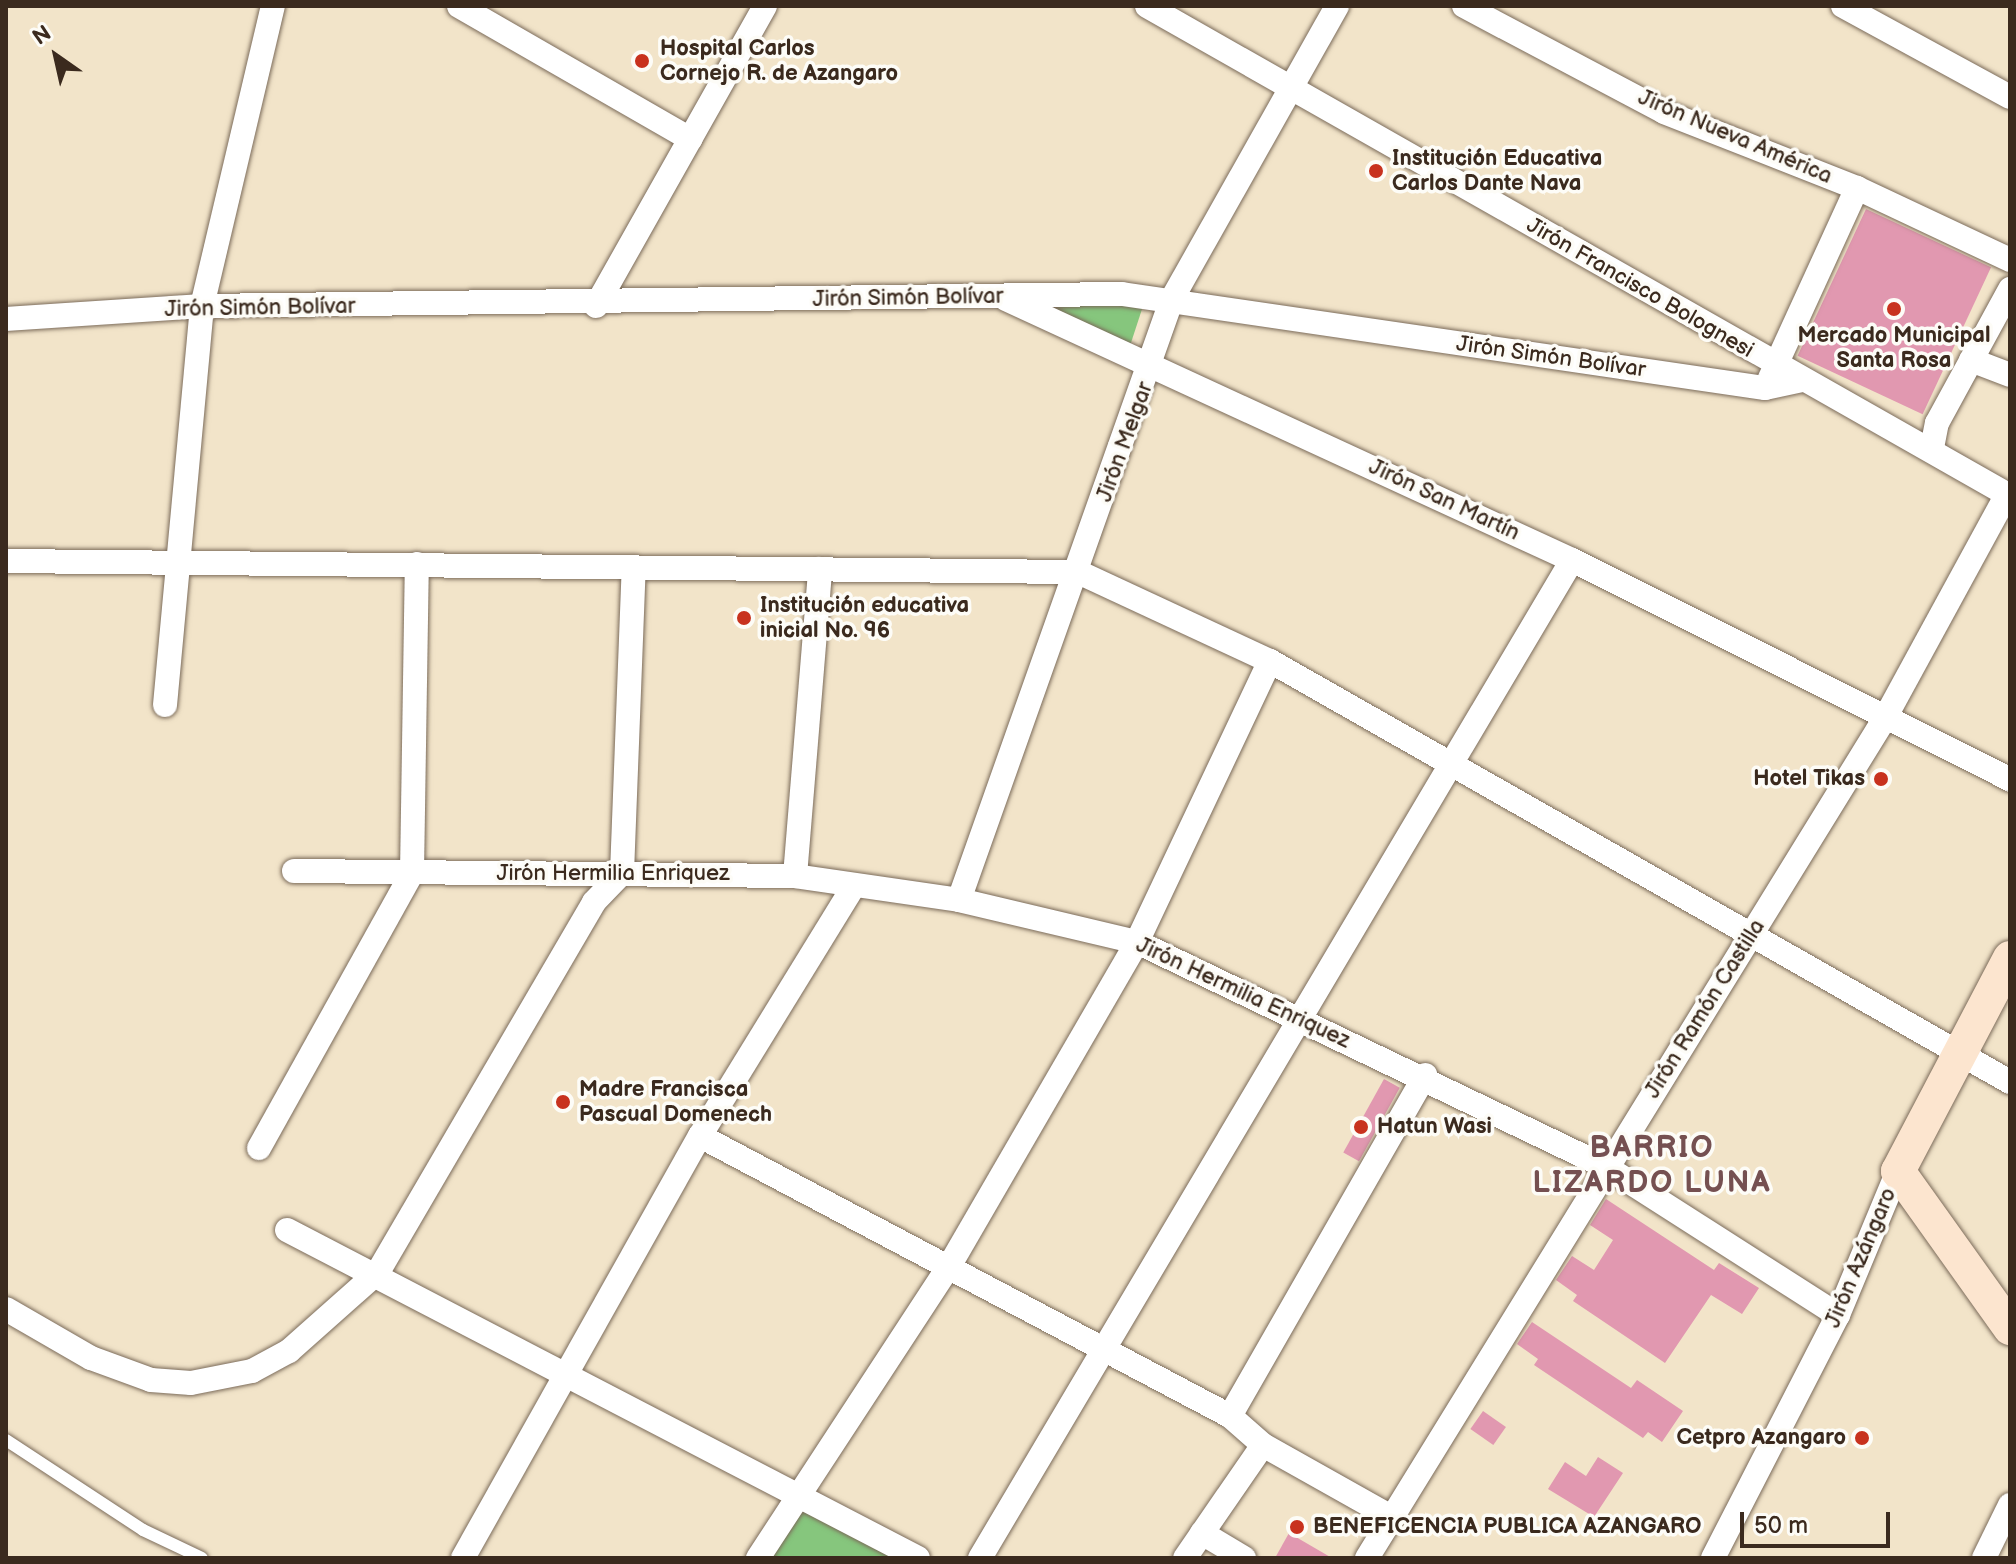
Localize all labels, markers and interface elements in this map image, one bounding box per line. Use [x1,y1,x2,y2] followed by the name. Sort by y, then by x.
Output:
[16,16,96,96] north arrow
[28,20,57,52] text: N
[660,35,898,86] place label: Hospital Carlos Cornejo R. de Azangaro
[631,50,653,72] marker: Hospital Carlos Cornejo R. de Azangaro
[1634,84,1836,190] street label: Jirón Nueva América
[1392,145,1602,196] place label: Institución Educativa Carlos Dante Nava
[1367,162,1385,180] marker: Institución Educativa Carlos Dante Nava
[1522,212,1758,364] street label: Jirón Francisco Bolognesi
[812,283,1004,313] street label: Jirón Simón Bolívar
[164,293,356,323] street label: Jirón Simón Bolívar
[1885,300,1903,318] marker: Mercado Municipal Santa Rosa
[1797,322,1991,374] place label: Mercado Municipal Santa Rosa
[1454,331,1648,383] street label: Jirón Simón Bolívar
[1091,379,1159,505] street label: Jirón Melgar
[1364,453,1524,547] street label: Jirón San Martín
[760,592,969,644] place label: Institución educativa inicial No. 96
[735,609,753,627] marker: Institución educativa inicial No. 96
[1753,766,1865,792] place label: Hotel Tikas
[1872,770,1890,788] marker: Hotel Tikas
[497,861,729,887] street label: Jirón Hermilia Enriquez
[1639,915,1771,1103] street label: Jirón Ramón Castilla
[1132,932,1354,1054] street label: Jirón Hermilia Enriquez
[579,1076,772,1128] place label: Madre Francisca Pascual Domenech
[554,1093,572,1111] marker: Madre Francisca Pascual Domenech
[1377,1114,1492,1140] place label: Hatun Wasi
[1352,1118,1370,1136] marker: Hatun Wasi
[1532,1130,1772,1200] district label: BARRIO LIZARDO LUNA
[1820,1184,1902,1332] street label: Jirón Azángaro
[1676,1425,1846,1451] place label: Cetpro Azangaro
[1853,1429,1871,1447] marker: Cetpro Azangaro
[1744,1496,1894,1546] scale bar
[1754,1511,1808,1540] text: 50 m
[1313,1514,1701,1540] place label: BENEFICENCIA PUBLICA AZANGARO
[1288,1518,1306,1536] marker: BENEFICENCIA PUBLICA AZANGARO

